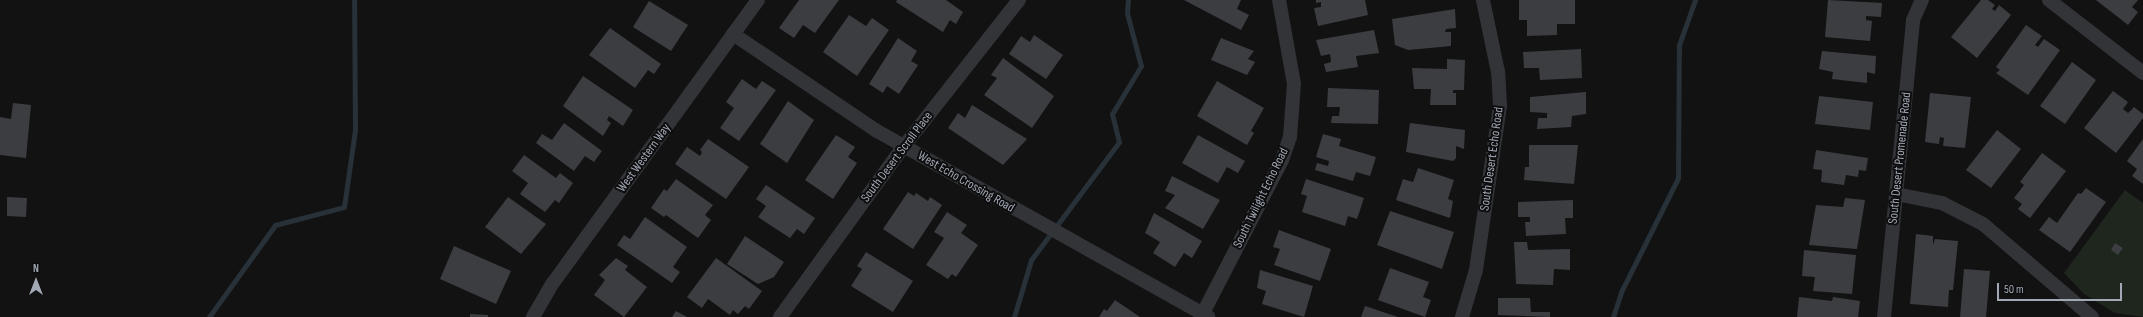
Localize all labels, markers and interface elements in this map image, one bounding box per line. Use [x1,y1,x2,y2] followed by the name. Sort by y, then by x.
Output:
[1885,91,1915,225] street label: South Desert Promenade Road
[1477,106,1507,212] street label: South Desert Echo Road
[858,109,936,205] street label: South Desert Scroll Place
[614,121,674,195] street label: West Western Way
[1230,145,1292,251] street label: South Twilight Echo Road
[915,148,1017,216] street label: West Echo Crossing Road
[16,261,56,301] north arrow
[33,262,39,275] text: N
[1999,275,2124,301] scale bar
[2004,282,2024,297] text: 50 m

